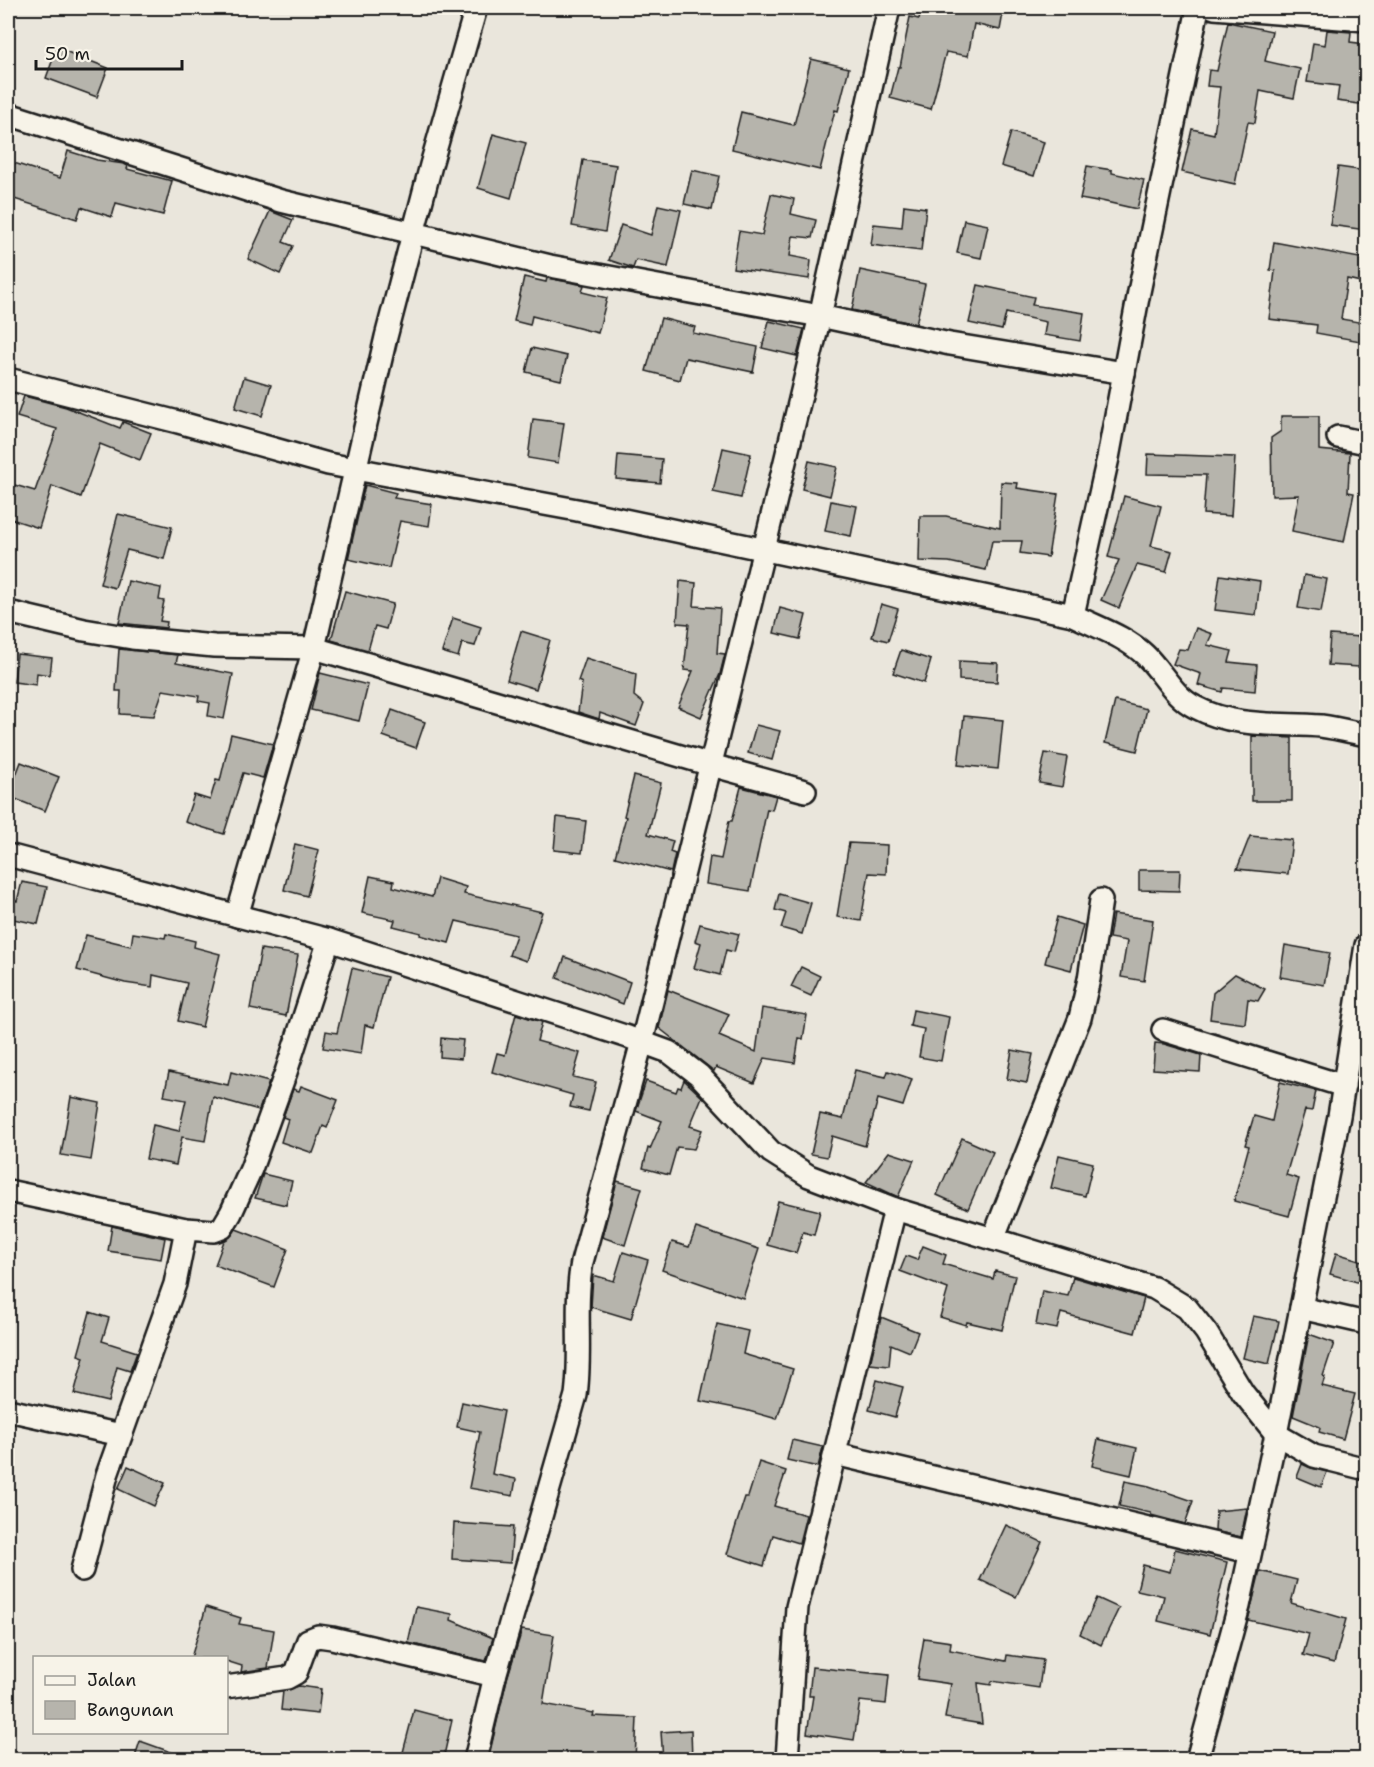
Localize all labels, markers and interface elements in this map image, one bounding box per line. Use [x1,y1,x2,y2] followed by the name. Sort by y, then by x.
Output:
[36,33,182,71] scale bar
[45,42,90,66] text: 50 m
[33,1656,228,1734] legend
[87,1668,136,1692] text: Jalan
[87,1698,174,1722] text: Bangunan

